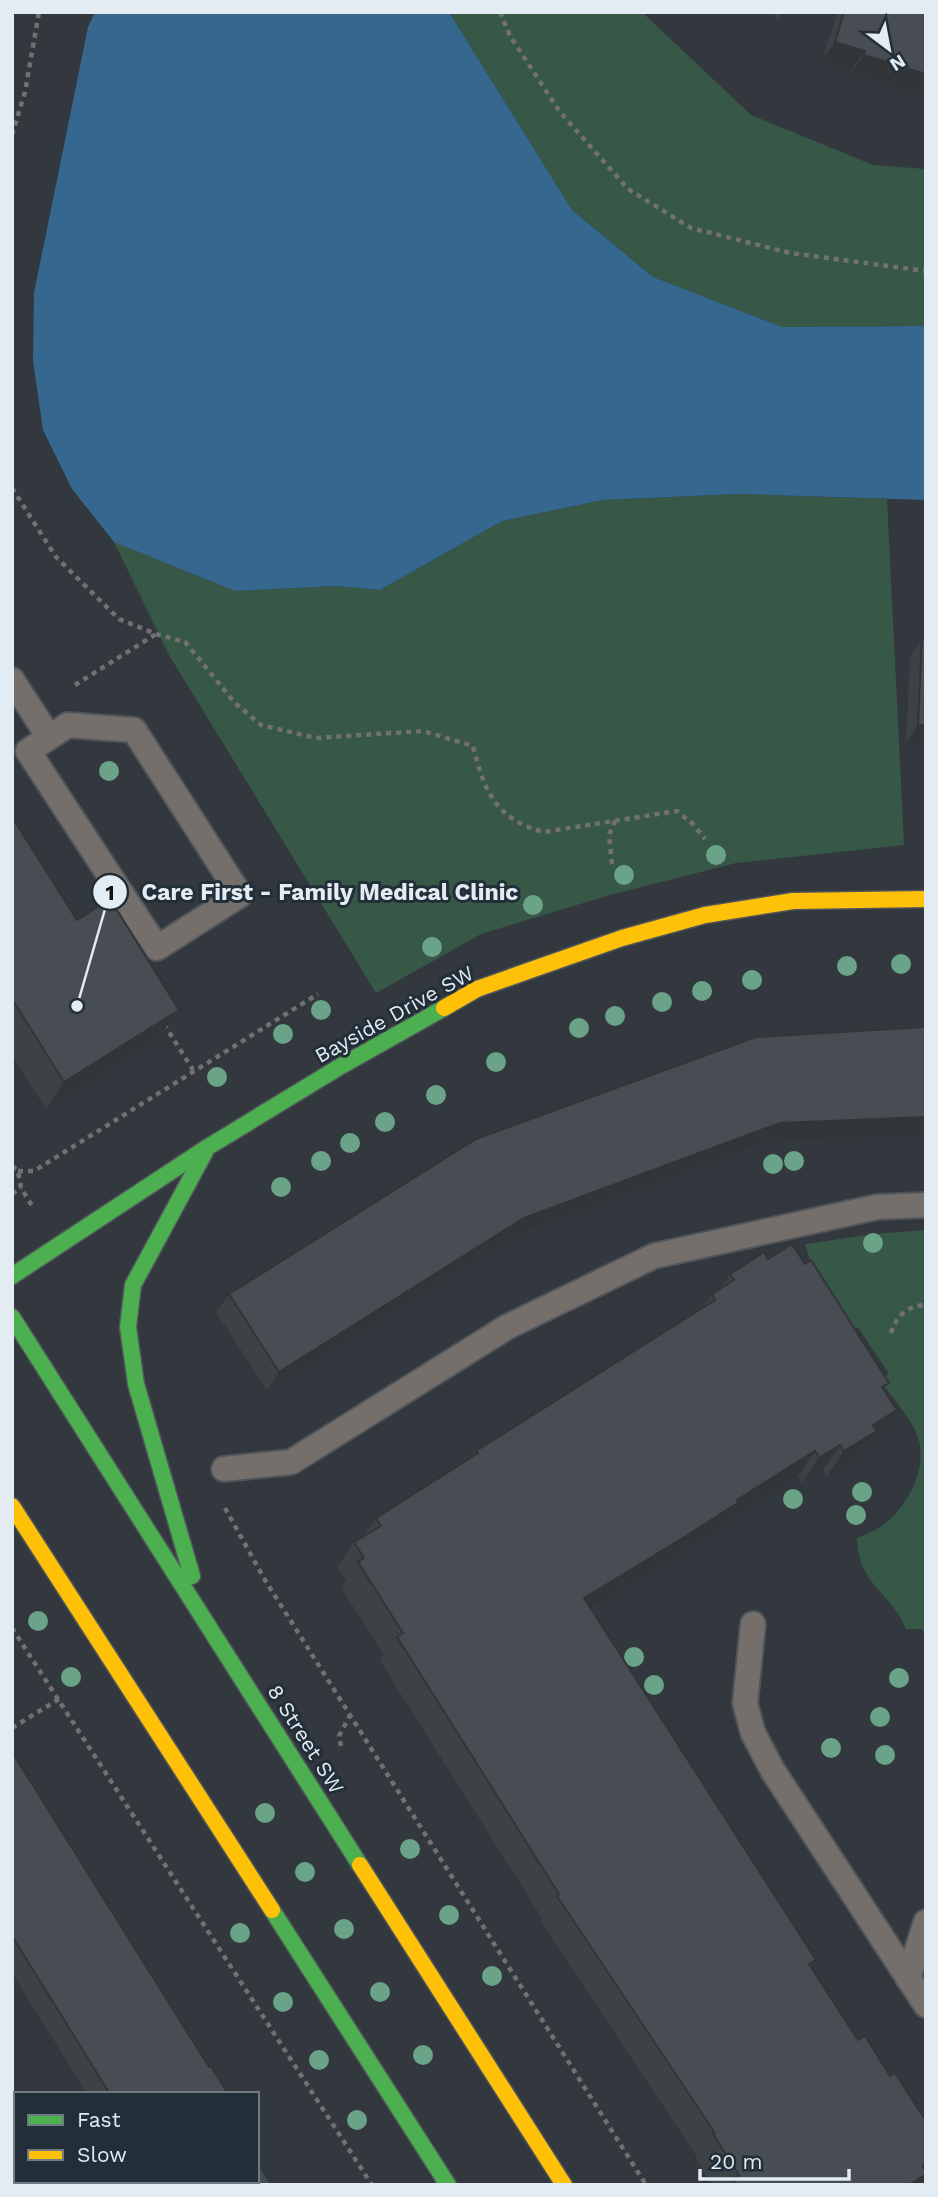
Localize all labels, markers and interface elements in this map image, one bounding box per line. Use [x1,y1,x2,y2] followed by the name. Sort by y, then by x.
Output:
[854,14,924,84] north arrow
[886,50,910,76] text: N
[92,870,533,914] callout: Care First - Family Medical Clinic
[142,879,518,906] text: Care First - Family Medical Clinic
[105,880,115,905] text: 1
[310,960,478,1068] street label: Bayside Drive SW
[263,1680,349,1798] street label: 8 Street SW
[14,2092,259,2183] legend
[77,2107,121,2132] text: Fast
[700,2138,849,2182] scale bar
[77,2142,127,2167] text: Slow
[710,2149,762,2174] text: 20 m

